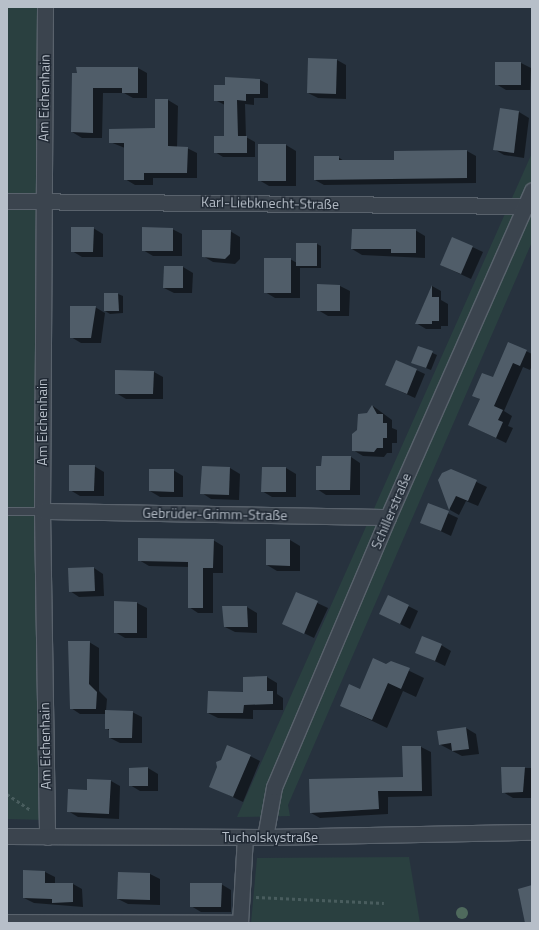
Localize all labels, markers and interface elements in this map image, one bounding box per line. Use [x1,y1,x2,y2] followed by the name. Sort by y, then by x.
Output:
[35,54,53,142] street label: Am Eichenhain
[201,193,339,213] street label: Karl-Liebknecht-Straße
[34,378,50,466] street label: Am Eichenhain
[367,470,415,552] street label: Schillerstraße
[142,504,288,524] street label: Gebrüder-Grimm-Straße
[36,702,54,790] street label: Am Eichenhain
[222,829,318,845] street label: Tucholskystraße

